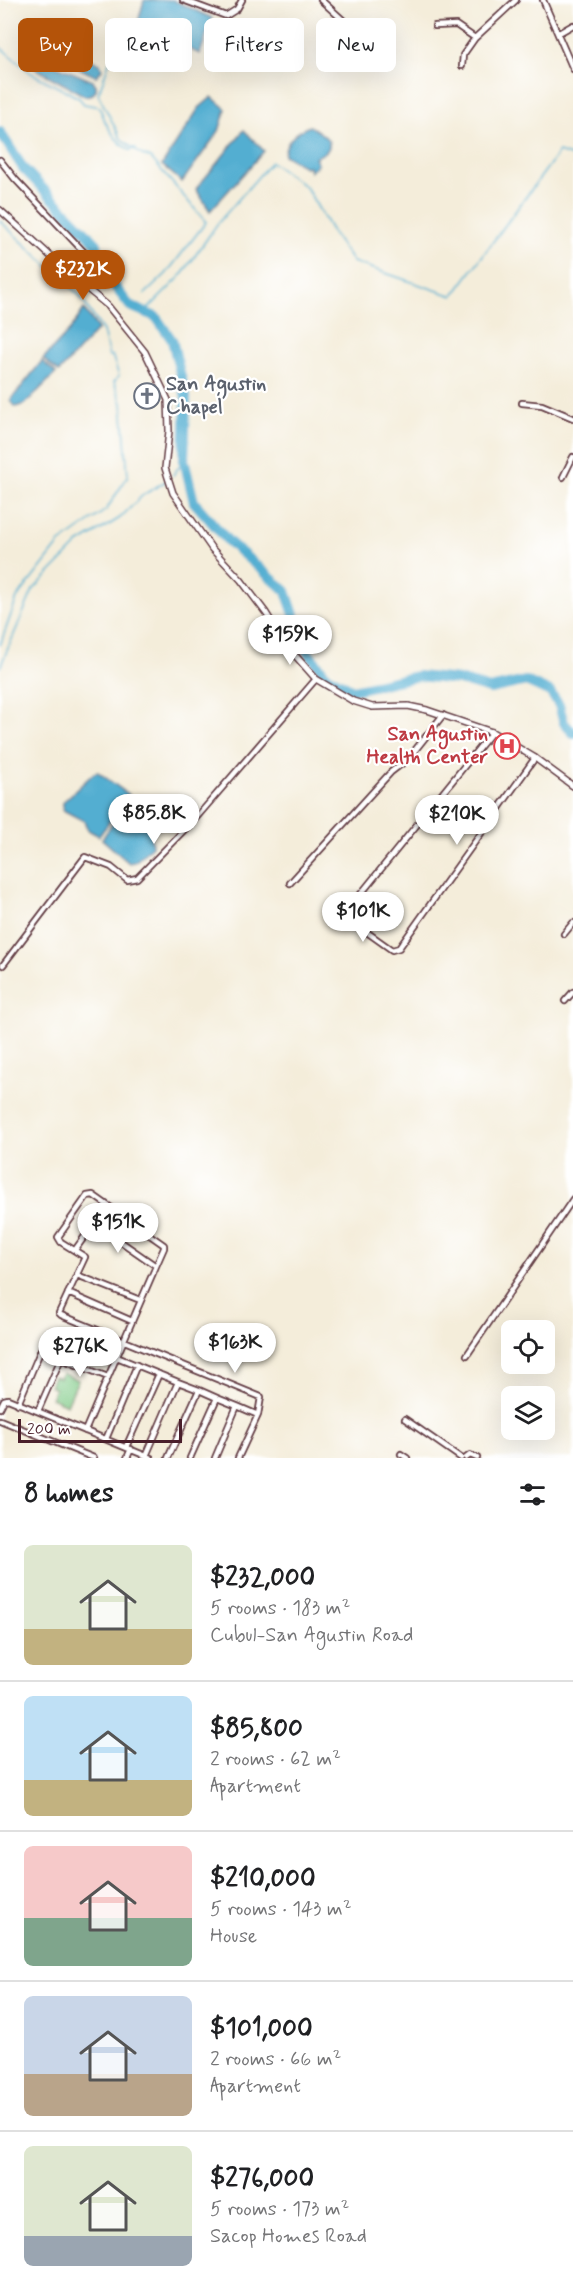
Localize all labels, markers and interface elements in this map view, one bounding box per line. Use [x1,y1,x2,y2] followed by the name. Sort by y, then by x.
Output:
[18,18,93,72] chip: Buy
[105,18,192,72] chip: Rent
[204,18,304,72] chip: Filters
[316,18,396,72] chip: New
[41,250,125,301] pin: $232K
[55,256,111,283] text: $232K
[166,371,266,421] place label: San Agustin Chapel
[132,381,162,411] church icon: San Agustin Chapel
[248,615,332,666] pin: $159K
[262,621,318,648] text: $159K
[367,721,489,771] place label: San Agustin Health Center
[492,731,522,761] hospital icon: San Agustin Health Center
[105,794,203,845] pin: $85.8K
[415,795,499,846] pin: $210K
[122,800,186,827] text: $85.8K
[429,801,485,828] text: $210K
[321,892,405,943] pin: $101K
[336,898,390,925] text: $101K
[76,1203,160,1254] pin: $151K
[91,1209,145,1236] text: $151K
[501,1320,555,1440] map controls
[501,1320,555,1374] button: locate
[193,1323,277,1374] pin: $163K
[38,1327,122,1378] pin: $276K
[208,1329,262,1356] text: $163K
[52,1333,108,1360] text: $276K
[501,1386,555,1440] button: layers
[18,1416,182,1444] scale bar
[27,1419,71,1440] text: 200 m
[24,1477,114,1511] text: 8 homes
[516,1478,549,1511] icon: filters
[210,1561,315,1595] text: $232,000
[72,1569,144,1641] icon: home
[210,1595,350,1622] text: 5 rooms · 183 m²
[210,1622,413,1649] text: Cubul-San Agustin Road
[210,1712,303,1746] text: $85,800
[72,1720,144,1792] icon: home
[210,1746,341,1773] text: 2 rooms · 62 m²
[210,1773,301,1800] text: Apartment
[210,1862,316,1896] text: $210,000
[72,1870,144,1942] icon: home
[210,1896,352,1923] text: 5 rooms · 143 m²
[210,1923,257,1950] text: House
[210,2012,313,2046] text: $101,000
[72,2020,144,2092] icon: home
[210,2046,341,2073] text: 2 rooms · 66 m²
[210,2073,301,2100] text: Apartment
[210,2162,314,2196] text: $276,000
[72,2170,144,2242] icon: home
[210,2196,349,2223] text: 5 rooms · 173 m²
[210,2223,367,2250] text: Sacop Homes Road

